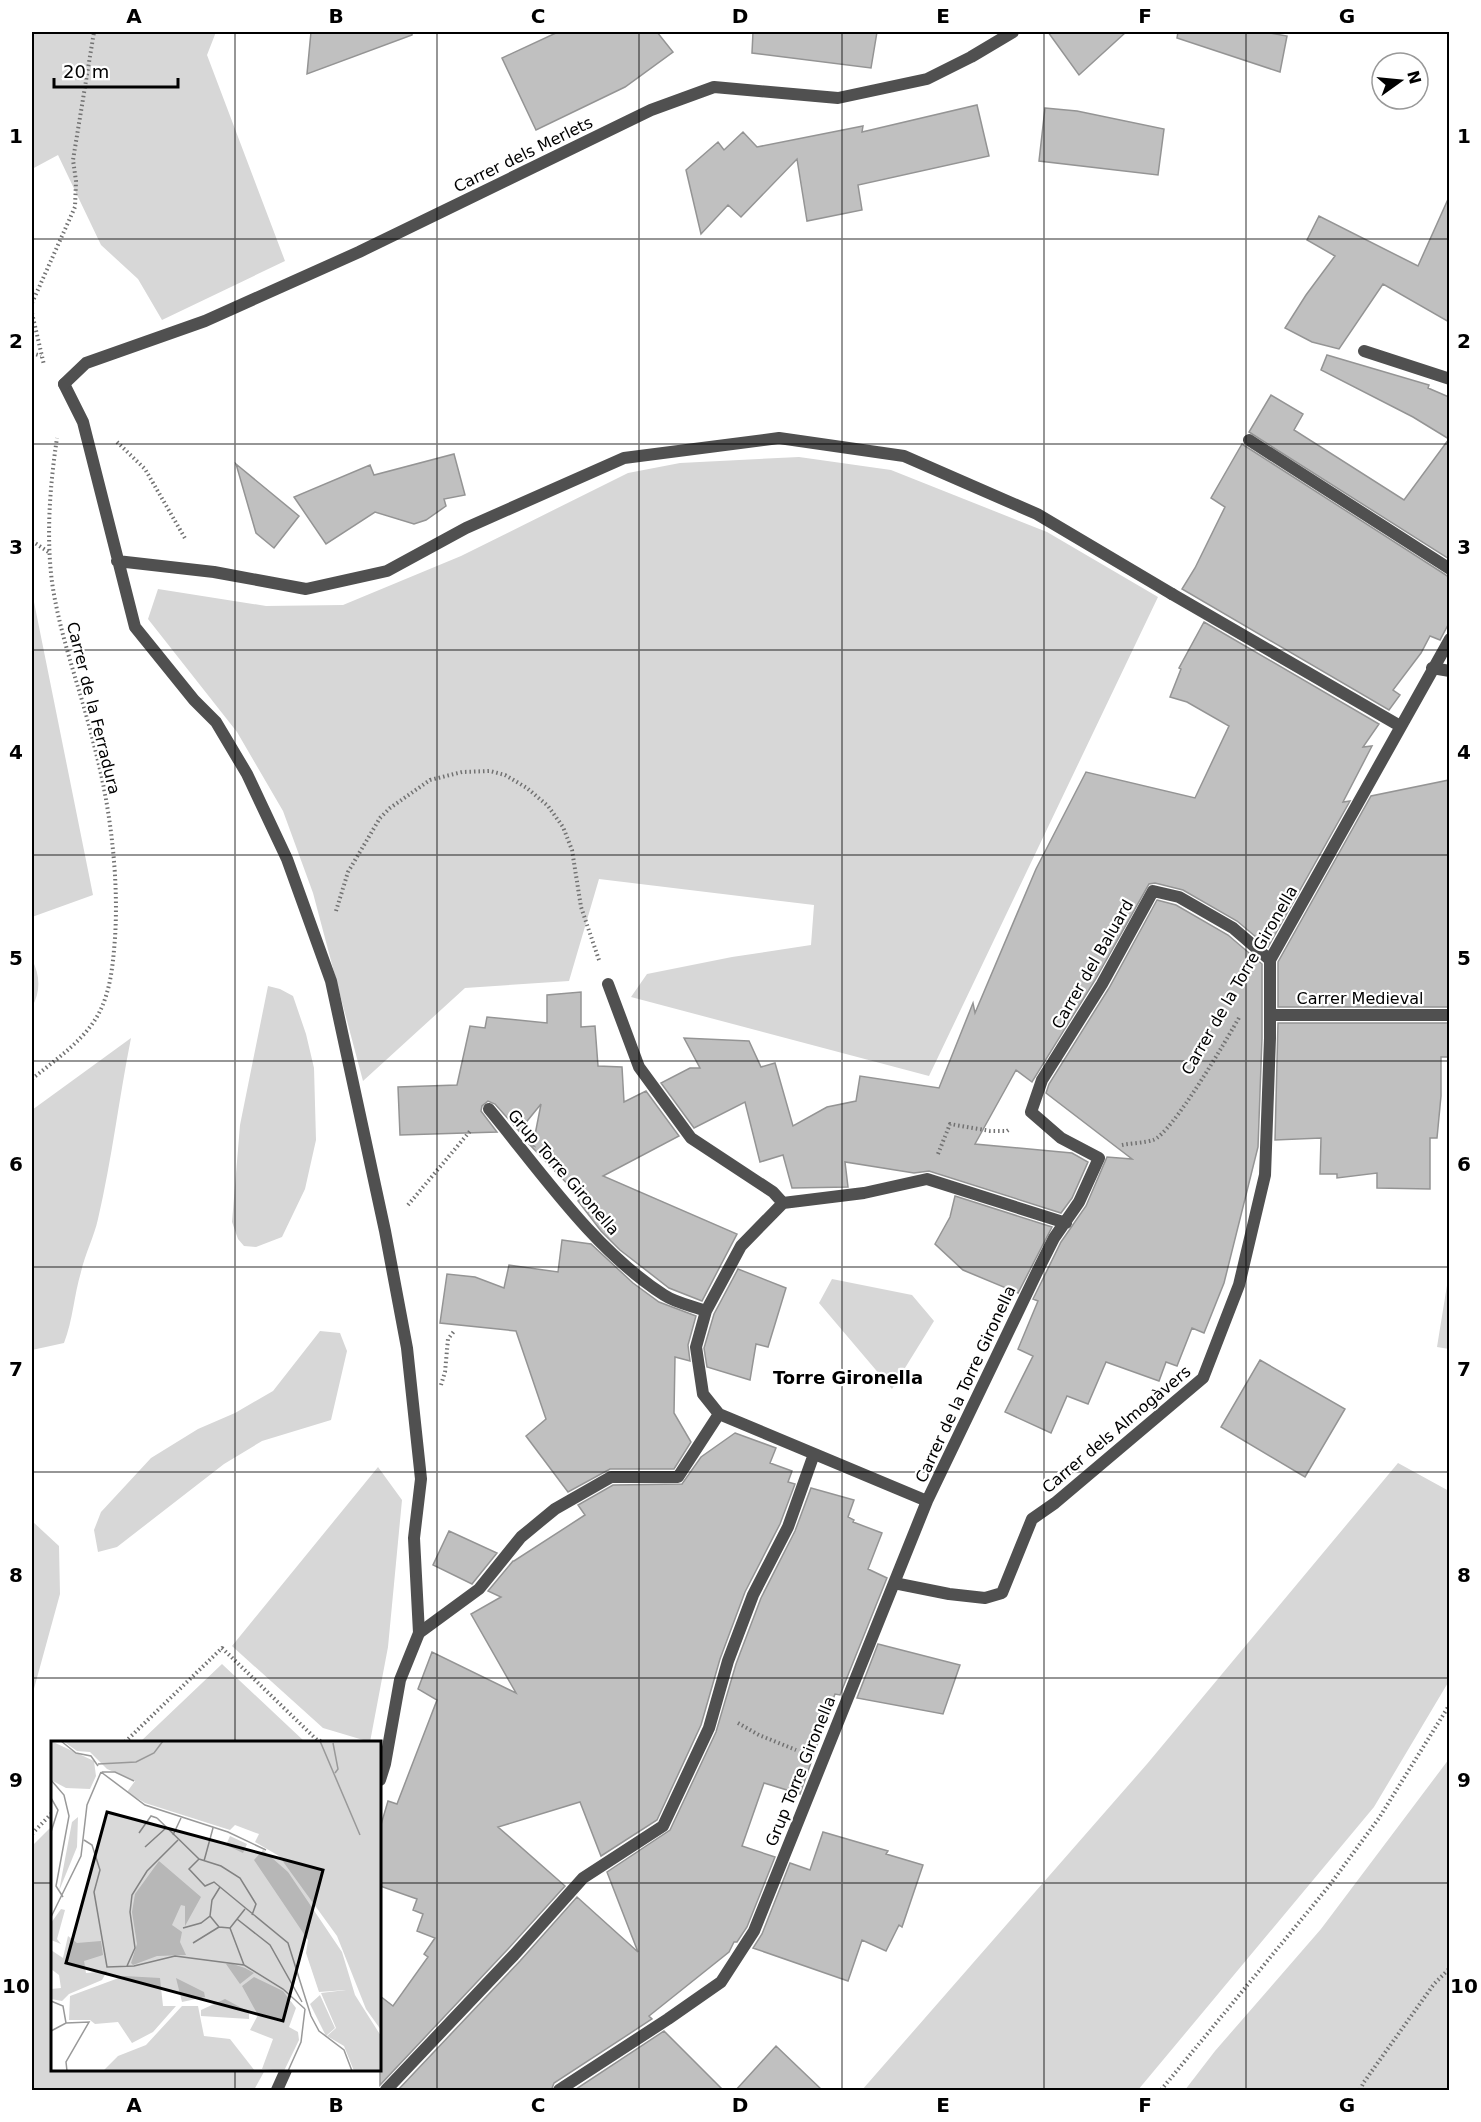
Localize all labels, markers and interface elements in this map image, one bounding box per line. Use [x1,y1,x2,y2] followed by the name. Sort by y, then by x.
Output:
[126,4,142,28] text: A
[328,4,344,28] text: B
[531,4,545,28] text: C
[732,4,748,28] text: D
[936,4,950,28] text: E
[1138,4,1152,28] text: F
[1339,4,1355,28] text: G
[54,51,178,89] scale bar
[1370,51,1430,111] north arrow
[63,61,109,82] text: 20 m
[1403,68,1425,86] text: N
[451,113,596,196] street label: Carrer dels Merlets
[9,124,23,148] text: 1
[1457,124,1471,148] text: 1
[9,329,23,353] text: 2
[1457,329,1471,353] text: 2
[9,535,23,559] text: 3
[1457,535,1471,559] text: 3
[63,620,124,796] street label: Carrer de la Ferradura
[9,740,23,764] text: 4
[1457,740,1471,764] text: 4
[1177,882,1301,1078] street label: Carrer de la Torre Gironella
[1048,896,1137,1032] street label: Carrer del Baluard
[9,946,23,970] text: 5
[1457,946,1471,970] text: 5
[1297,989,1423,1008] street label: Carrer Medieval
[504,1106,623,1239] street label: Grup Torre Gironella
[9,1152,23,1176] text: 6
[1457,1152,1471,1176] text: 6
[911,1283,1020,1486] street label: Carrer de la Torre Gironella
[9,1357,23,1381] text: 7
[1457,1357,1471,1381] text: 7
[1038,1362,1194,1497] street label: Carrer dels Almogàvers
[773,1367,923,1388] district label: Torre Gironella
[9,1563,23,1587] text: 8
[1457,1563,1471,1587] text: 8
[762,1693,839,1849] street label: Grup Torre Gironella
[51,1741,381,2071] inset map
[9,1768,23,1792] text: 9
[1457,1768,1471,1792] text: 9
[2,1974,30,1998] text: 10
[1450,1974,1478,1998] text: 10
[126,2093,142,2117] text: A
[328,2093,344,2117] text: B
[531,2093,545,2117] text: C
[732,2093,748,2117] text: D
[936,2093,950,2117] text: E
[1138,2093,1152,2117] text: F
[1339,2093,1355,2117] text: G

